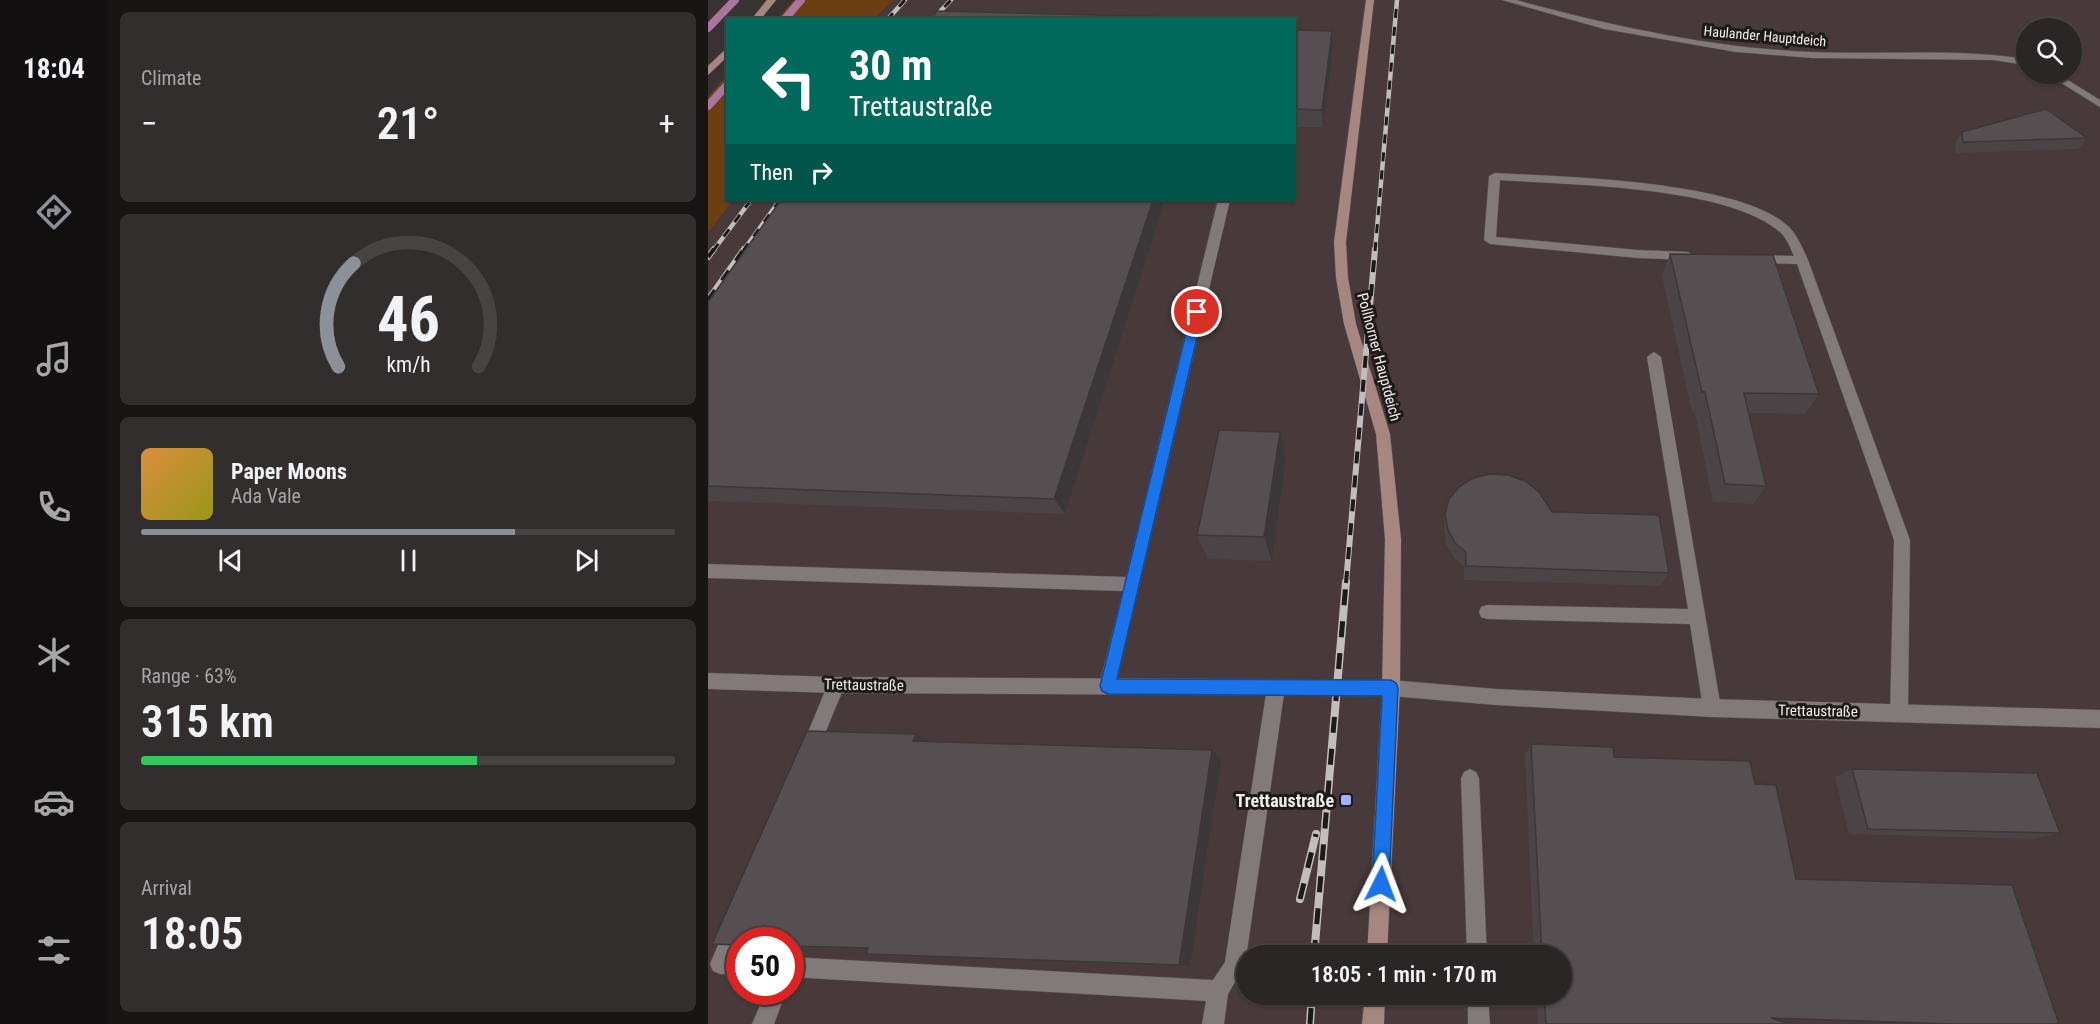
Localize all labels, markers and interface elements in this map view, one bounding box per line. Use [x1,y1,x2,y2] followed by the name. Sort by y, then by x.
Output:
[2016,18,2082,84] map controls
[2016,18,2082,84] button: search
[1703,23,1827,49] street label: Haulander Hauptdeich
[849,41,932,90] text: 30 m
[750,42,828,120] icon: left
[23,53,85,85] text: 18:04
[141,66,201,90] text: Climate
[849,91,992,123] text: Trettaustraße
[377,97,439,150] text: 21°
[141,104,158,143] text: −
[659,104,675,143] text: +
[805,156,838,189] icon: right
[750,160,793,185] text: Then
[33,191,75,233] icon: directions
[376,283,440,356] text: 46
[1171,286,1222,337] pin
[1353,291,1405,423] street label: Pollhorner Hauptdeich
[1180,295,1213,328] icon: arrive
[33,338,75,380] icon: music
[386,352,430,377] text: km/h
[231,459,347,484] text: Paper Moons
[231,484,301,508] text: Ada Vale
[33,486,75,528] icon: phone
[214,544,247,577] icon: previous
[392,544,425,577] icon: pause
[570,544,603,577] icon: next
[33,634,75,676] icon: climate
[141,664,237,688] text: Range · 63%
[824,675,904,695] street label: Trettaustraße
[141,695,274,748] text: 315 km
[1778,701,1858,721] street label: Trettaustraße
[33,781,75,823] icon: car
[1236,790,1334,811] place label: Trettaustraße
[1339,793,1353,807] marker: Trettaustraße
[1349,852,1413,916] position arrow
[141,876,192,900] text: Arrival
[141,907,243,960] text: 18:05
[726,927,804,1005] speed limit sign: 50
[33,929,75,971] icon: filters
[1311,962,1497,987] text: 18:05 · 1 min · 170 m

